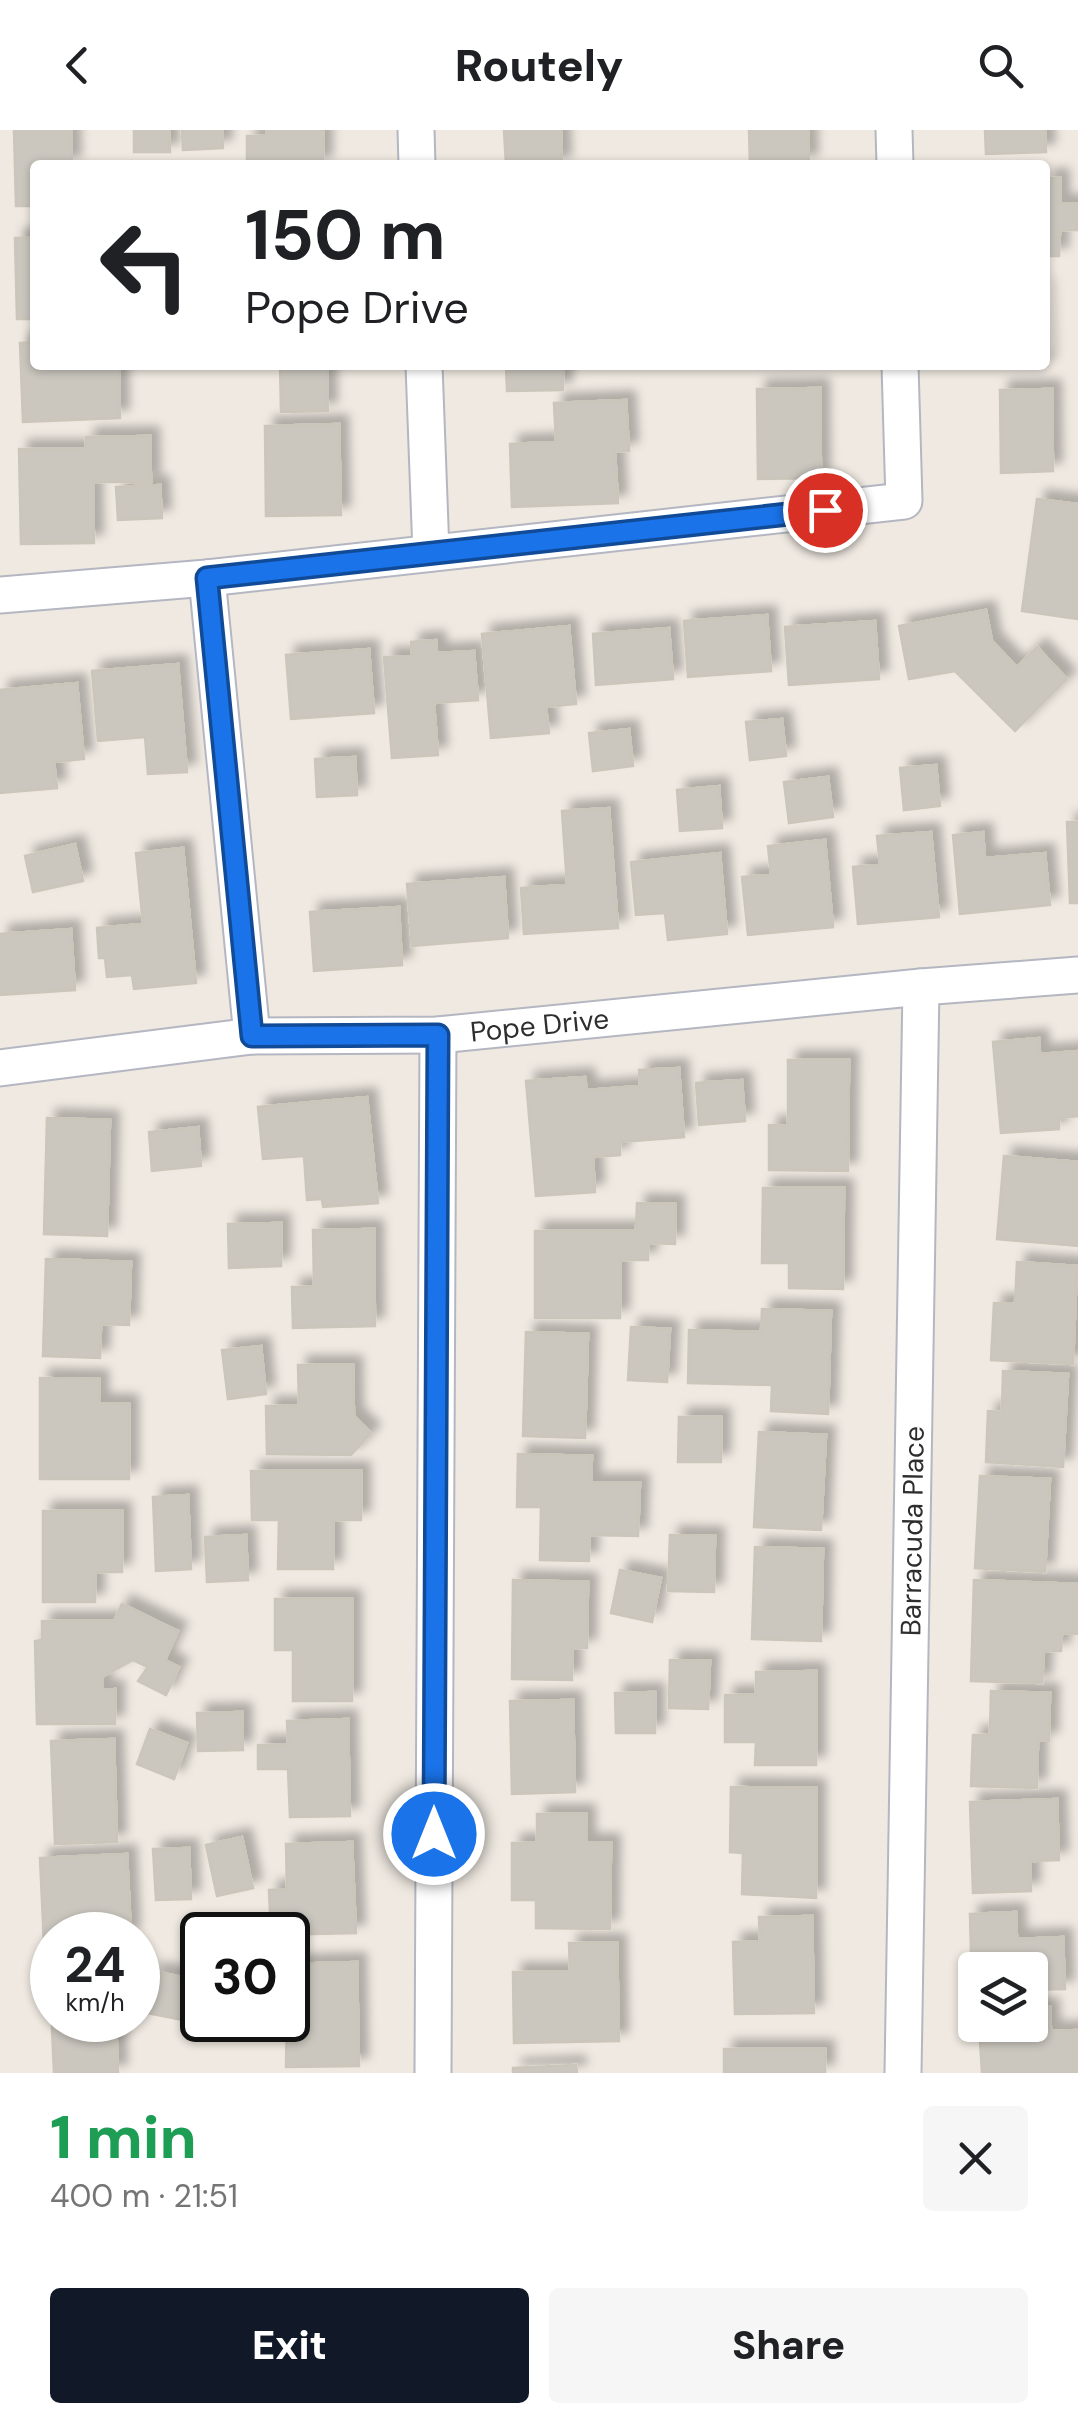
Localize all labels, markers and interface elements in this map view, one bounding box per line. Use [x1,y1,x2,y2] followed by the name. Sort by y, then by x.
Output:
[455,36,623,95] text: Routely
[50,38,105,93] icon: back
[973,38,1028,93] icon: search
[245,190,446,281] text: 150 m
[80,200,210,330] icon: left
[245,278,469,337] text: Pope Drive
[783,468,868,553] pin
[798,483,853,538] icon: arrive
[468,1000,611,1050] street label: Pope Drive
[892,1426,932,1636] street label: Barracuda Place
[382,1782,486,1886] position arrow
[180,1912,310,2042] speed limit sign: 30
[65,1932,126,1998] text: 24
[958,1952,1048,2042] map controls
[958,1952,1048,2042] button: layers
[65,1986,125,2019] text: km/h
[50,2098,197,2177] text: 1 min
[923,2106,1028,2211] button: close
[50,2175,238,2217] text: 400 m · 21:51
[50,2288,529,2403] button: Exit
[549,2288,1028,2403] button: Share

